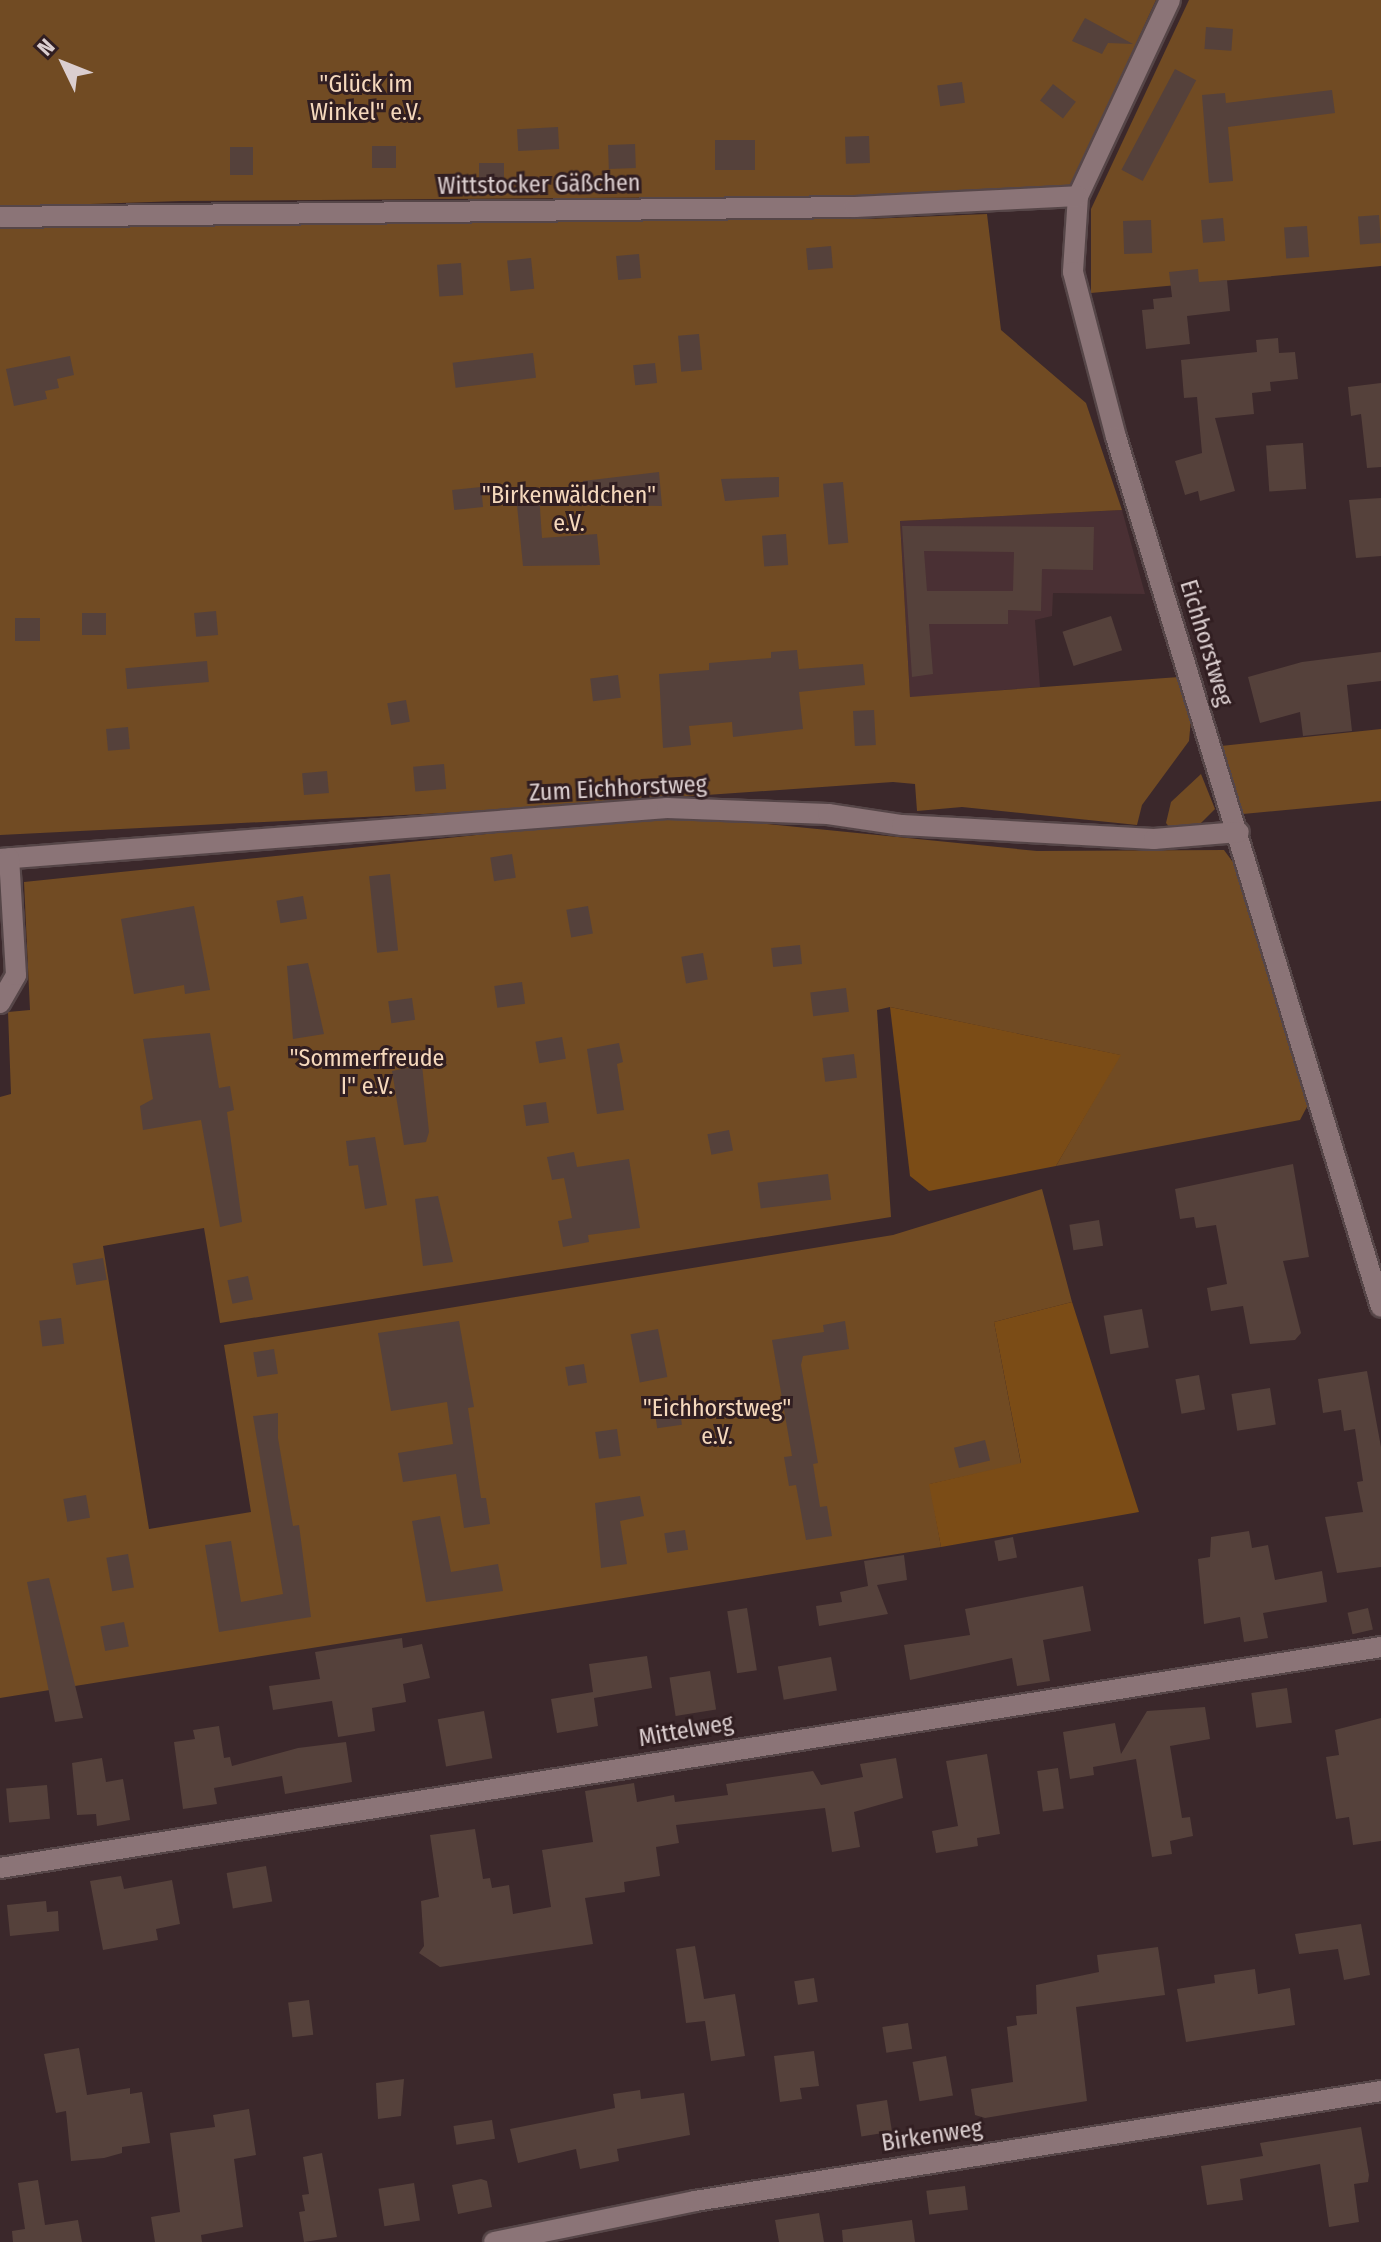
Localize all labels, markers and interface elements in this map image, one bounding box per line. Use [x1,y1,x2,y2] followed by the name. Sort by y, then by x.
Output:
[24,24,104,104] north arrow
[32,33,60,61] text: N
[310,71,422,127] park label: "Glück im Winkel" e.V.
[437,169,641,201] street label: Wittstocker Gäßchen
[482,482,656,538] park label: "Birkenwäldchen" e.V.
[1173,576,1239,710] street label: Eichhorstweg
[528,770,708,808] street label: Zum Eichhorstweg
[290,1045,444,1101] park label: "Sommerfreude I" e.V.
[643,1395,791,1451] park label: "Eichhorstweg" e.V.
[636,1709,736,1753] street label: Mittelweg
[879,2114,985,2158] street label: Birkenweg

